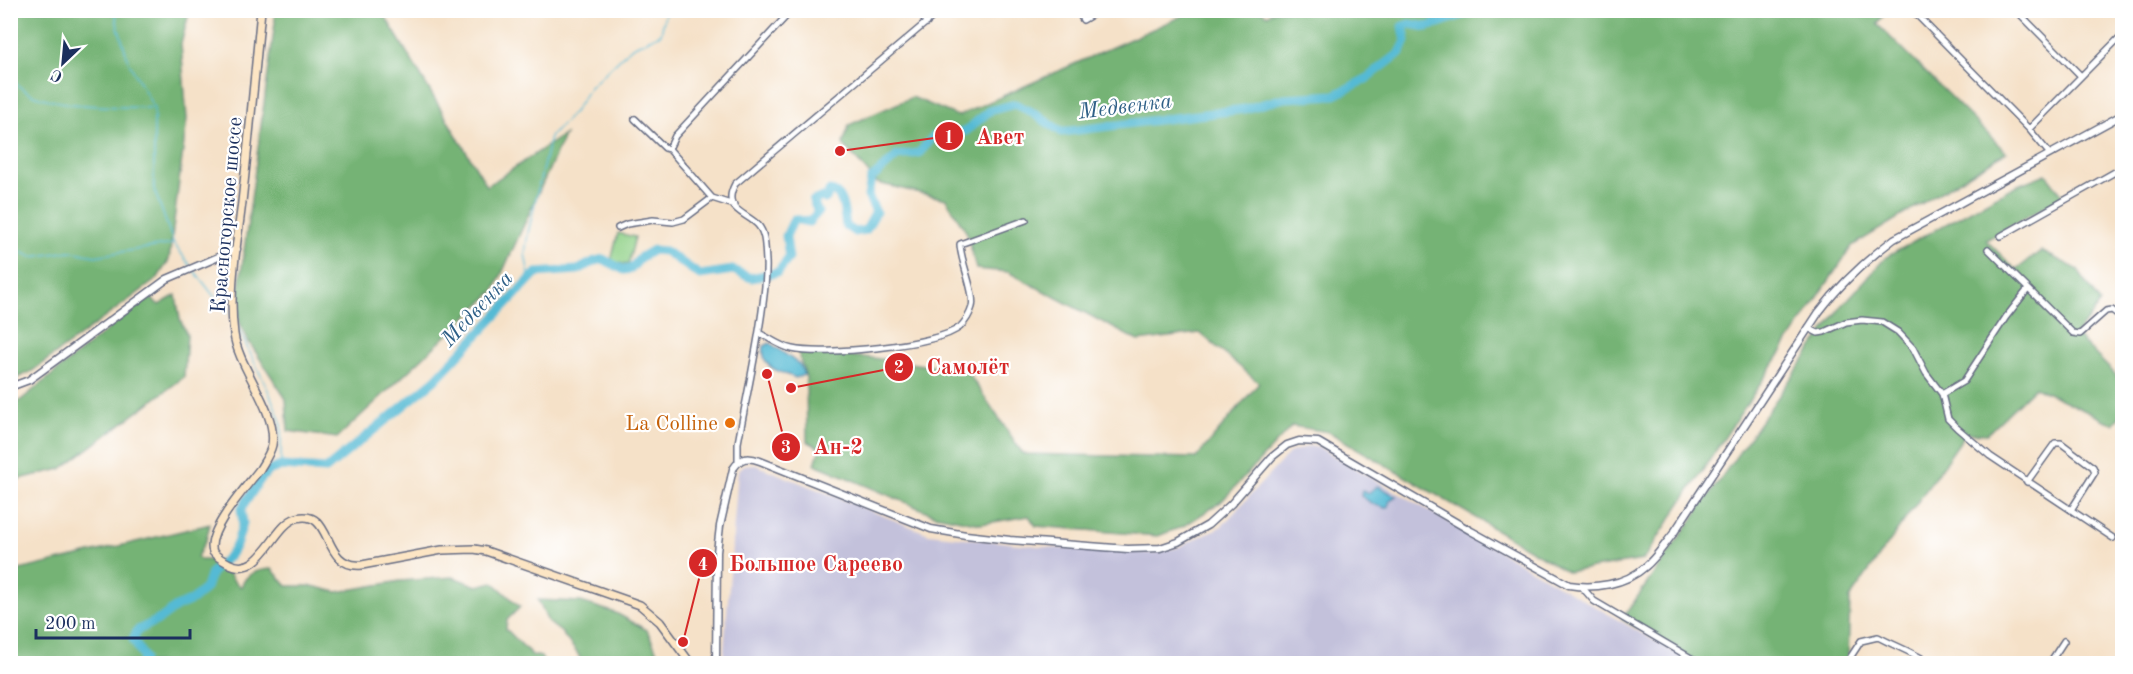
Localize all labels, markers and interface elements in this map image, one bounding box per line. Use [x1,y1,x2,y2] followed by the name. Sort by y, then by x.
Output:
[33,33,93,93] north arrow
[49,65,66,84] text: С
[1076,90,1174,124] water label: Медвенка
[208,116,247,314] street label: Красногорское шоссе
[934,116,1036,156] callout: Авет
[976,127,1024,149] text: Авет
[944,129,954,147] text: 1
[437,267,518,352] water label: Медвенка
[884,347,1021,387] callout: Самолёт
[927,357,1009,379] text: Самолёт
[894,359,904,377] text: 2
[625,414,718,435] place label: La Colline
[723,416,737,430] marker: La Colline
[771,427,875,467] callout: Ан-2
[813,437,863,459] text: Ан-2
[781,439,791,457] text: 3
[688,543,915,583] callout: Большое Сареево
[729,554,903,576] text: Большое Сареево
[698,556,708,574] text: 4
[36,602,190,640] scale bar
[45,615,96,633] text: 200 m

